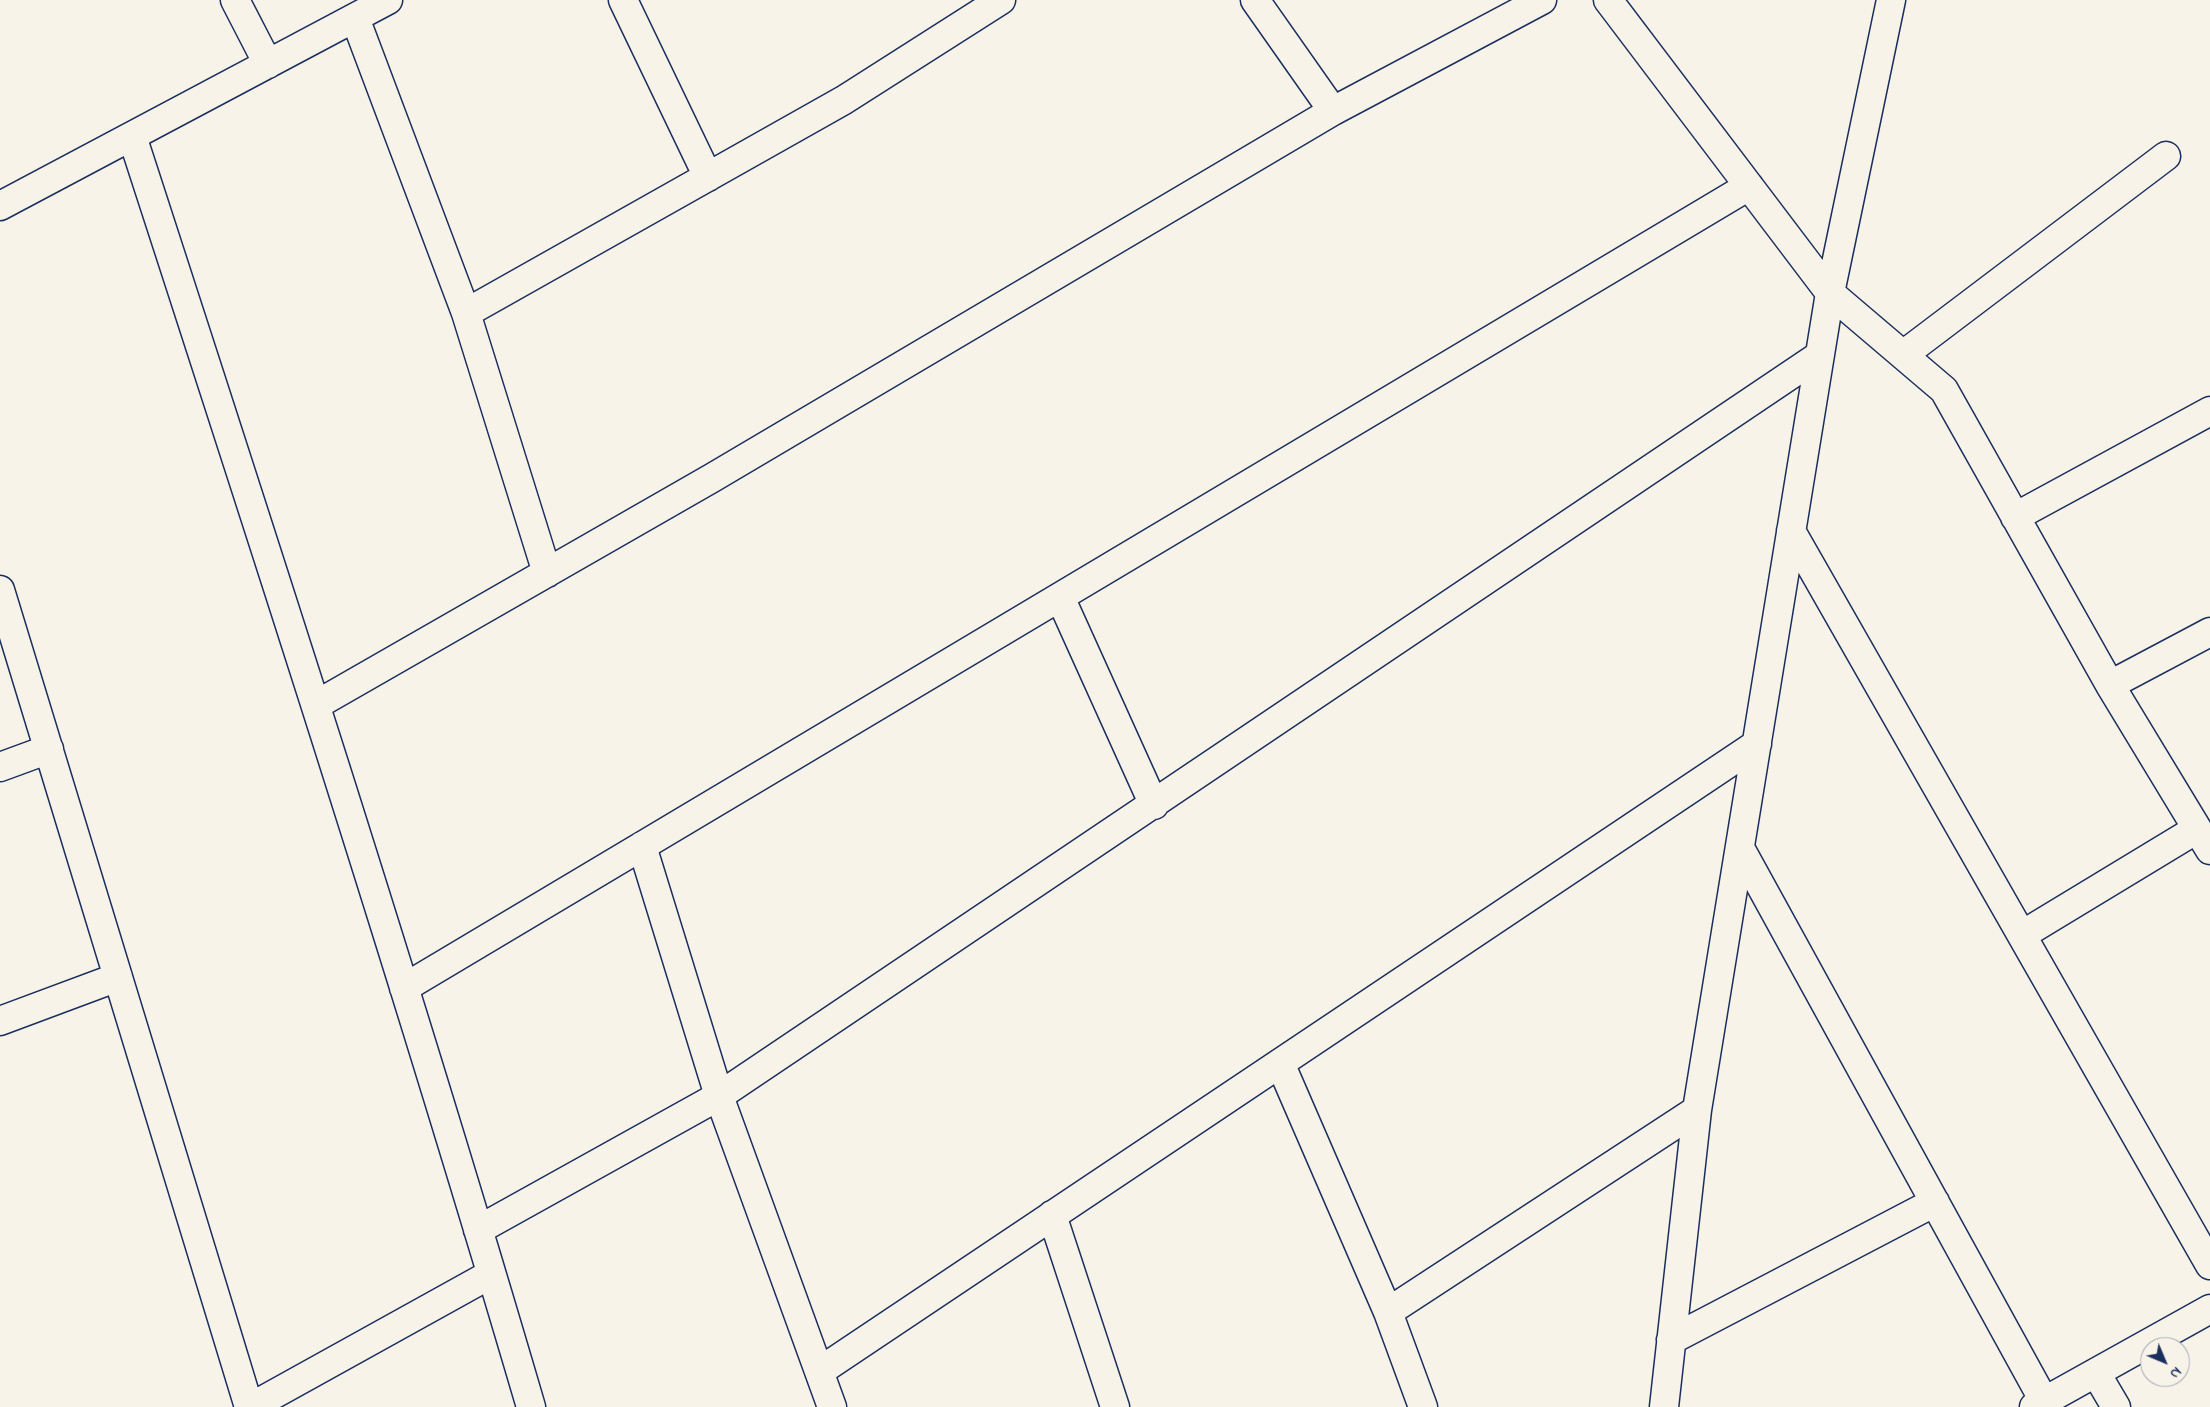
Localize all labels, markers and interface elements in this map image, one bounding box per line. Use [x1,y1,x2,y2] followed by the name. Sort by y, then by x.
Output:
[2140,1337,2190,1387] north arrow
[2164,1361,2186,1383] text: N

